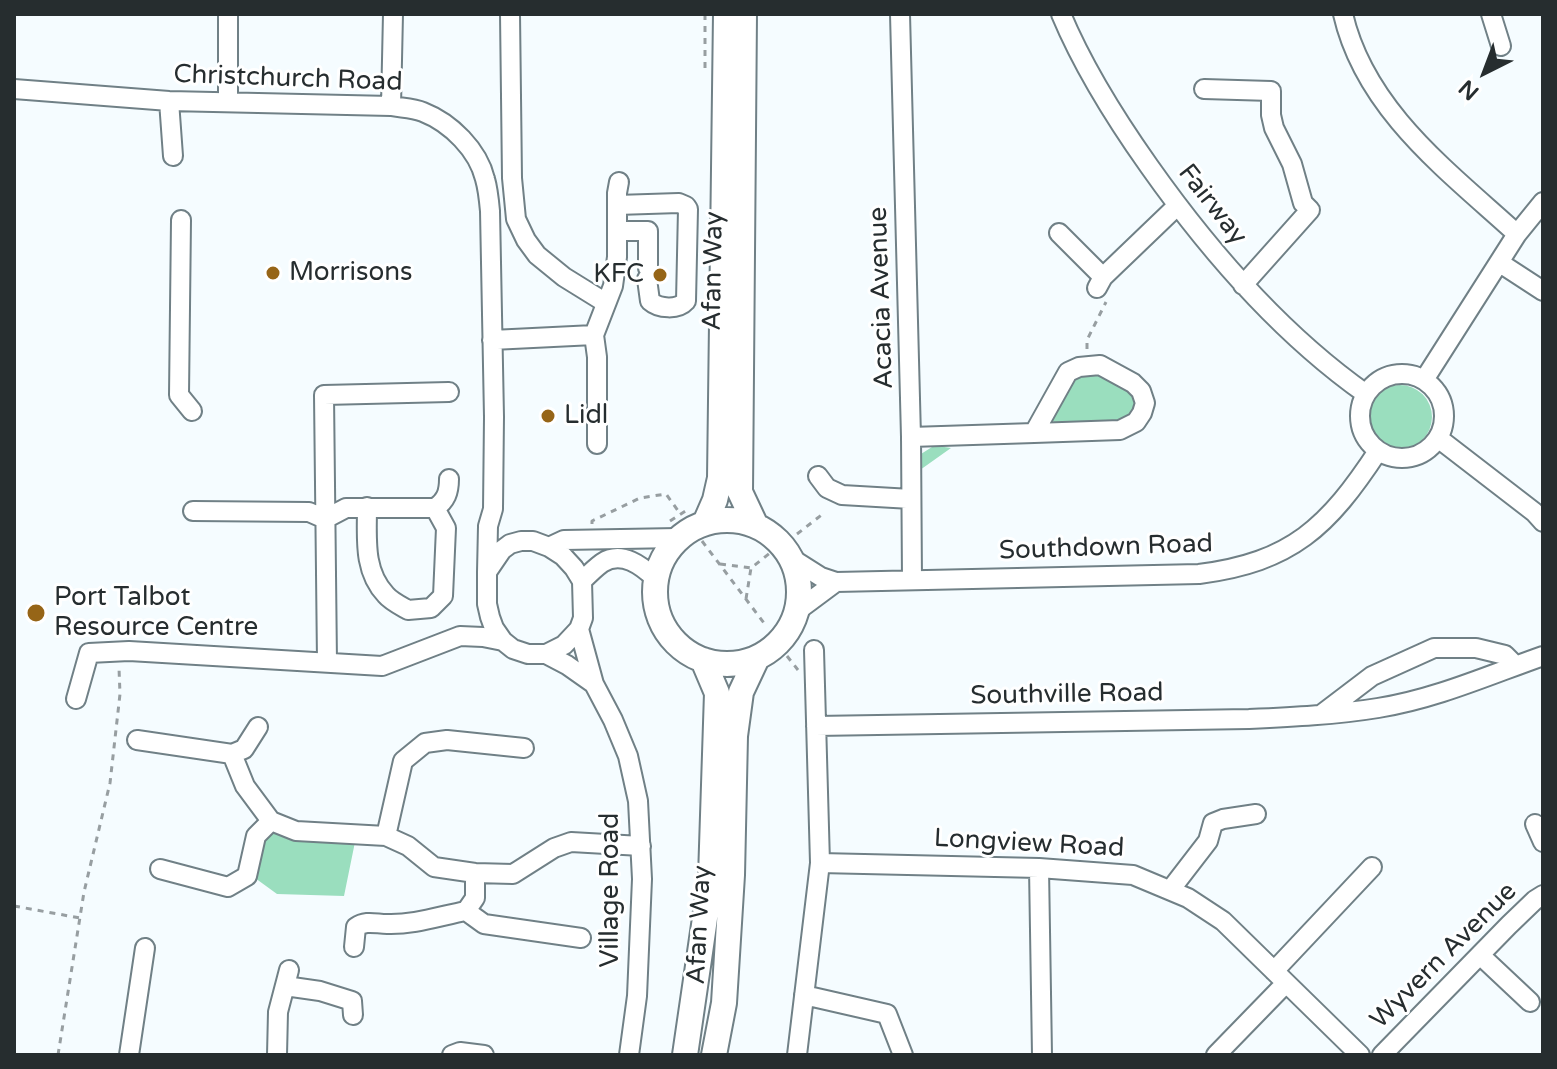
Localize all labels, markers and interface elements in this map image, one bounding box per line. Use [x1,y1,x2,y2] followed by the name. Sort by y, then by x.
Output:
[1445,32,1525,112] north arrow
[173,59,403,99] street label: Christchurch Road
[1454,74,1484,105] text: N
[1171,158,1253,252] street label: Fairway
[863,206,901,390] street label: Acacia Avenue
[697,211,731,331] street label: Afan Way
[289,257,413,289] place label: Morrisons
[593,259,644,291] place label: KFC
[264,264,282,282] marker: Morrisons
[651,266,669,284] marker: KFC
[564,400,608,432] place label: Lidl
[539,407,557,425] marker: Lidl
[999,529,1213,567] street label: Southdown Road
[54,582,258,644] place label: Port Talbot Resource Centre
[25,602,47,624] marker: Port Talbot Resource Centre
[970,678,1164,712] street label: Southville Road
[595,812,627,968] street label: Village Road
[933,823,1125,865] street label: Longview Road
[681,865,719,985] street label: Afan Way
[1364,876,1524,1036] street label: Wyvern Avenue

